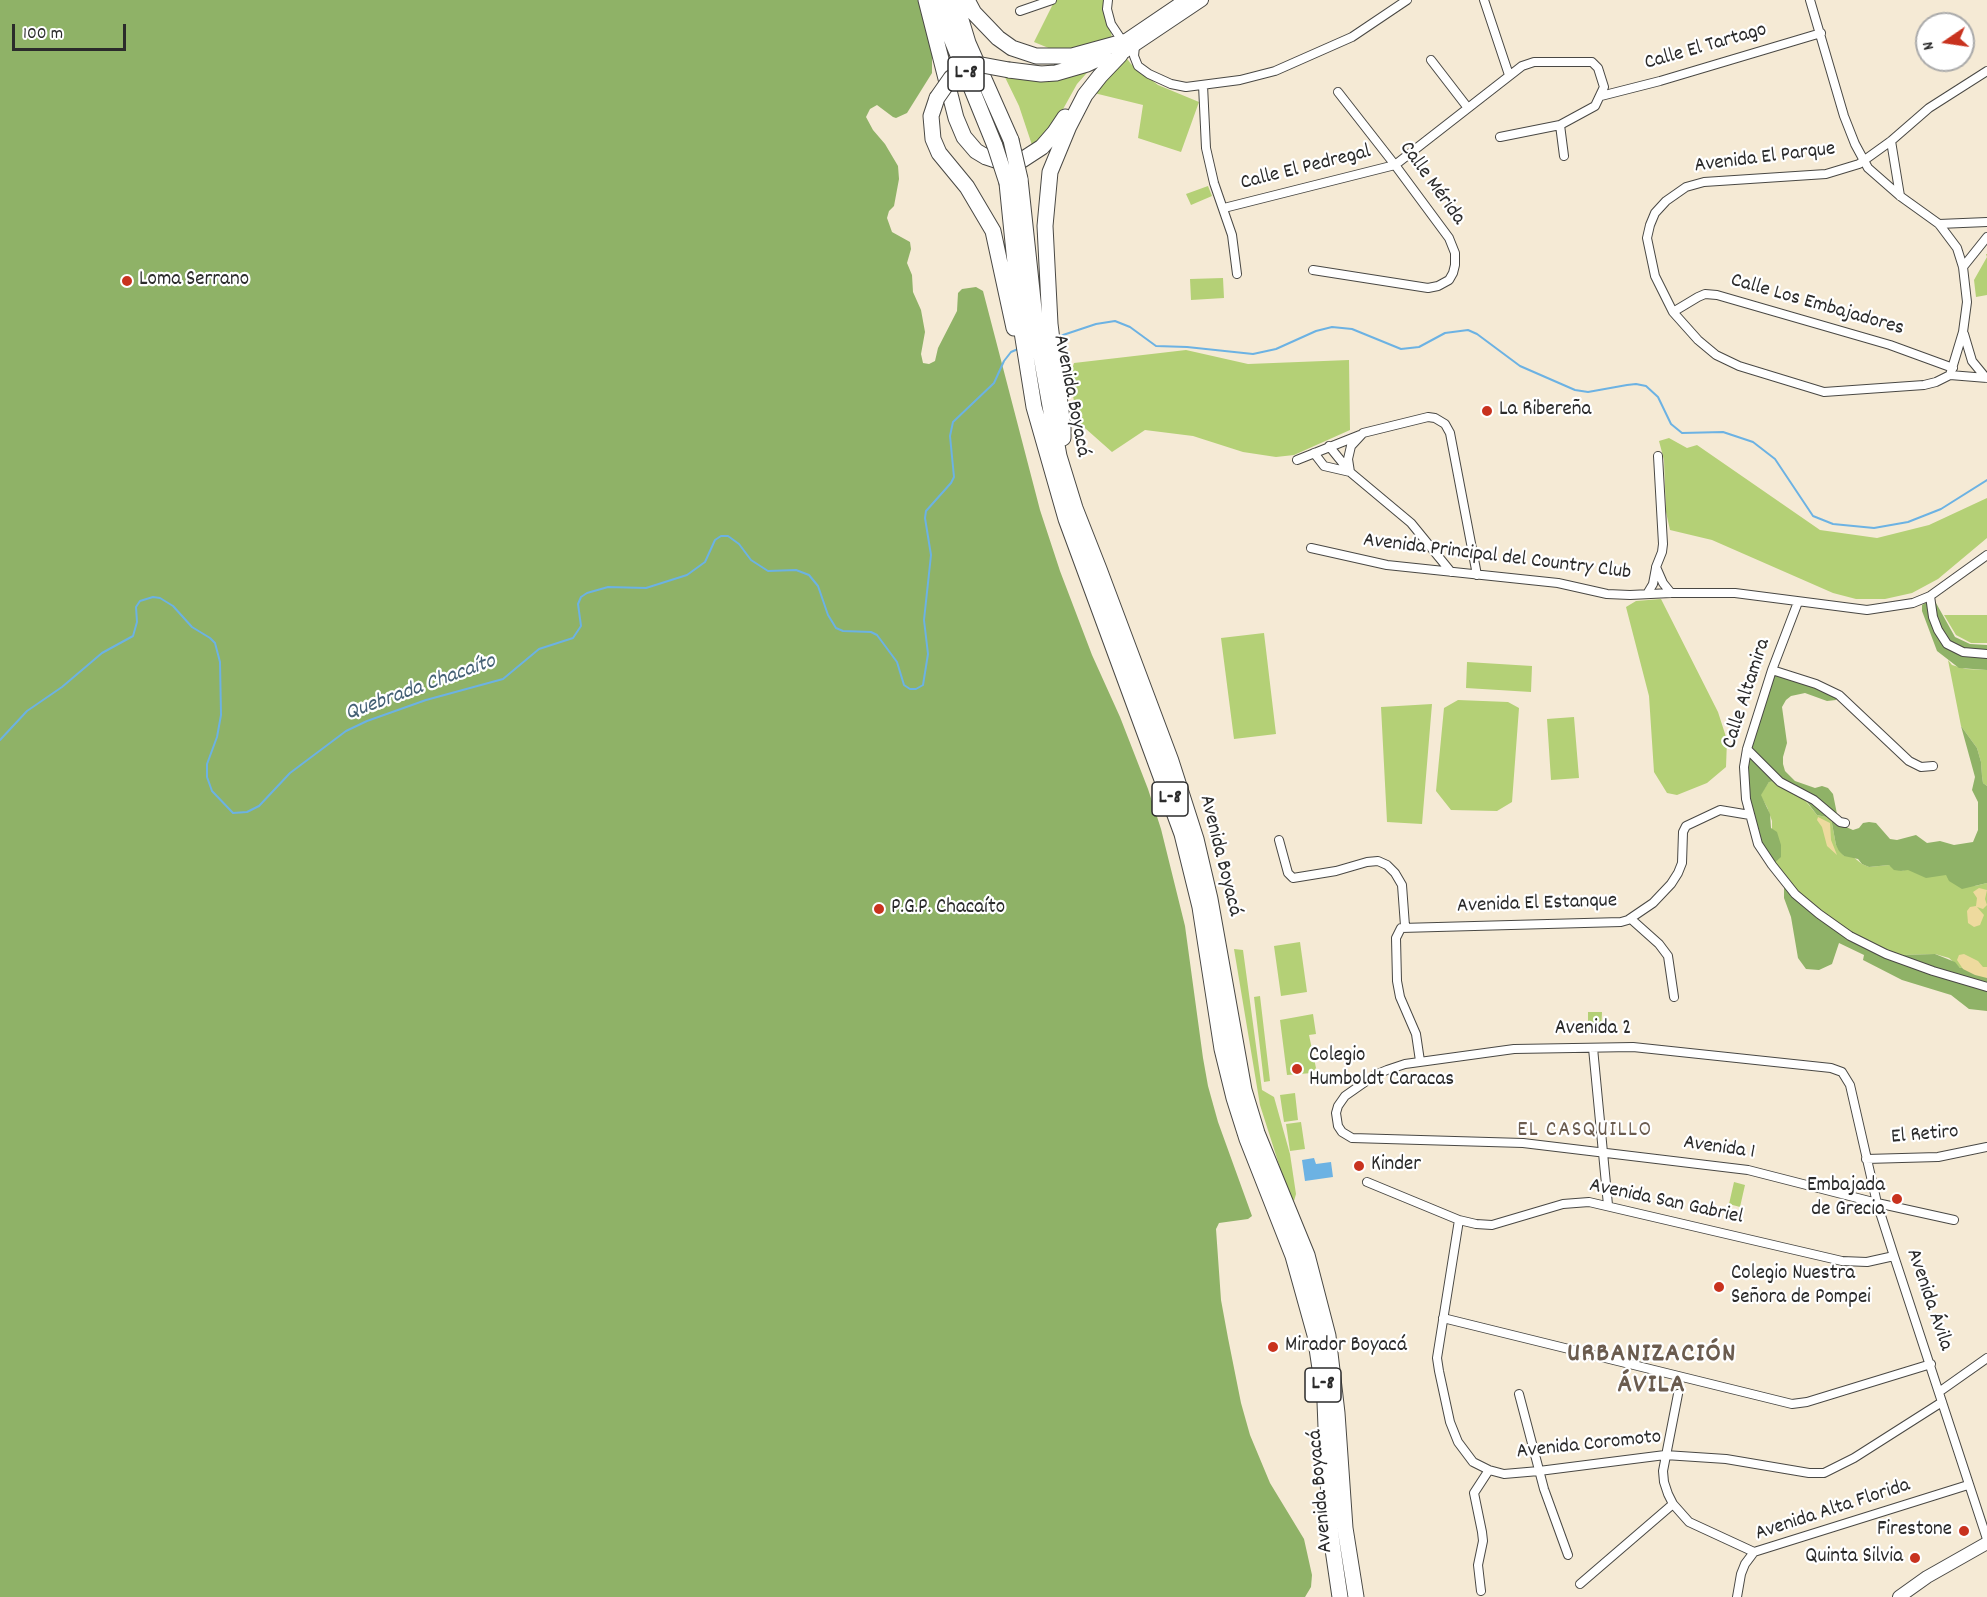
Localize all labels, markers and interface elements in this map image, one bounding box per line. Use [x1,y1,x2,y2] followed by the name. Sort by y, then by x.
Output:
[15,12,129,50] scale bar
[1915,12,1975,72] north arrow
[1642,19,1770,77] street label: Calle El Tartago
[23,22,63,47] text: 100 m
[1917,39,1941,52] text: N
[948,57,984,91] road number: L-8
[1392,137,1470,231] street label: Calle Mérida
[1693,138,1837,180] street label: Avenida El Parque
[1238,141,1374,197] street label: Calle El Pedregal
[139,268,249,294] place label: Loma Serrano
[1727,269,1907,343] street label: Calle Los Embajadores
[120,274,134,288] marker: Loma Serrano
[1046,333,1094,459] street label: Avenida Boyacá
[1499,398,1591,424] place label: La Ribereña
[1480,404,1494,418] marker: La Ribereña
[1362,529,1632,587] street label: Avenida Principal del Country Club
[1718,636,1778,752] street label: Calle Altamira
[342,650,500,728] water label: Quebrada Chacaíto
[1152,782,1188,816] road number: L-8
[1192,793,1246,919] street label: Avenida Boyacá
[1457,890,1617,920] street label: Avenida El Estanque
[891,896,1005,922] place label: P.G.P. Chacaíto
[872,902,886,916] marker: P.G.P. Chacaíto
[1555,1017,1631,1043] street label: Avenida 2
[1309,1044,1454,1094] place label: Colegio Humboldt Caracas
[1290,1062,1304,1076] marker: Colegio Humboldt Caracas
[1517,1119,1653,1145] district label: EL CASQUILLO
[1890,1121,1960,1151] street label: El Retiro
[1682,1132,1756,1166] street label: Avenida 1
[1371,1153,1421,1179] place label: Kinder
[1352,1159,1366,1173] marker: Kinder
[1587,1174,1745,1232] street label: Avenida San Gabriel
[1807,1174,1885,1224] place label: Embajada de Grecia
[1890,1192,1904,1206] marker: Embajada de Grecia
[1899,1246,1957,1354] street label: Avenida Ávila
[1731,1262,1871,1312] place label: Colegio Nuestra Señora de Pompei
[1712,1280,1726,1294] marker: Colegio Nuestra Señora de Pompei
[1285,1334,1407,1360] place label: Mirador Boyacá
[1266,1340,1280,1354] marker: Mirador Boyacá
[1567,1340,1737,1403] district label: URBANIZACIÓN ÁVILA
[1305,1368,1341,1402] road number: L-8
[1515,1426,1663,1466] street label: Avenida Coromoto
[1304,1428,1340,1554] street label: Avenida Boyacá
[1752,1474,1914,1548] street label: Avenida Alta Florida
[1877,1518,1952,1544] place label: Firestone
[1957,1524,1971,1538] marker: Firestone
[1805,1545,1903,1571] place label: Quinta Silvia
[1908,1551,1922,1565] marker: Quinta Silvia

